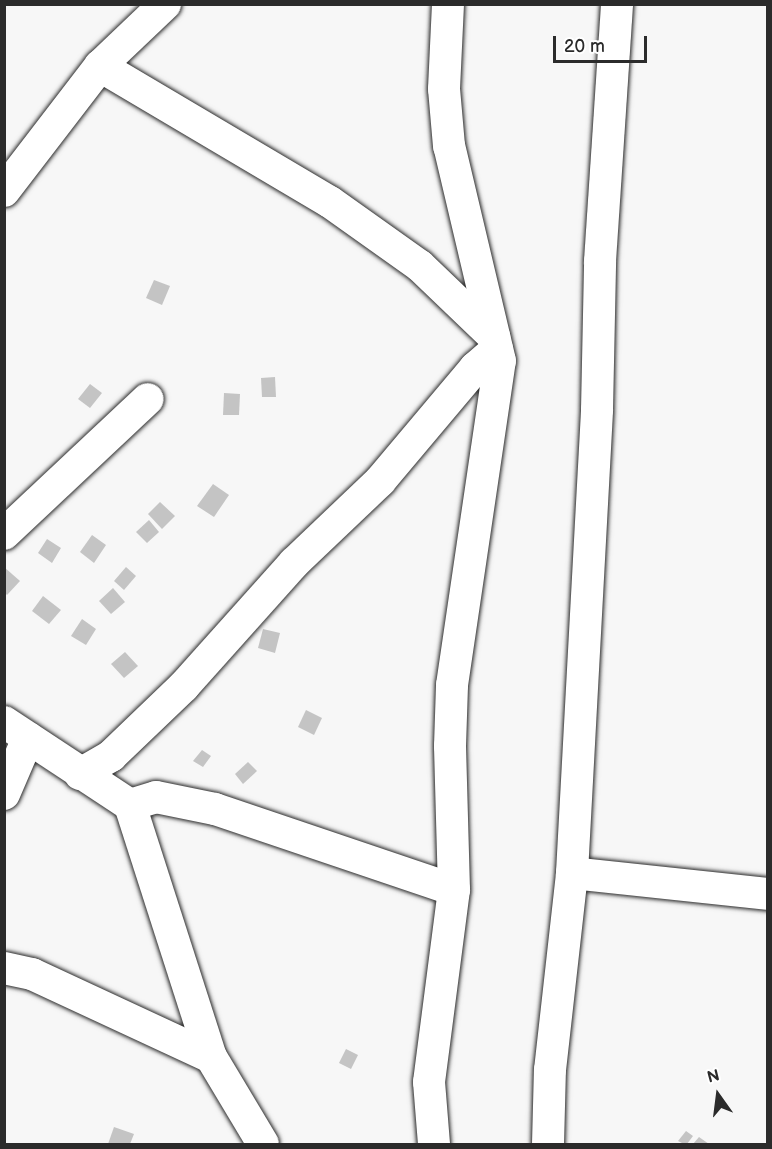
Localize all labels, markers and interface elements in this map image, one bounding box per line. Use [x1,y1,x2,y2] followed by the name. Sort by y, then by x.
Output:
[556,24,650,62] scale bar
[564,36,605,57] text: 20 m
[688,1065,748,1125] north arrow
[705,1066,722,1088] text: N

